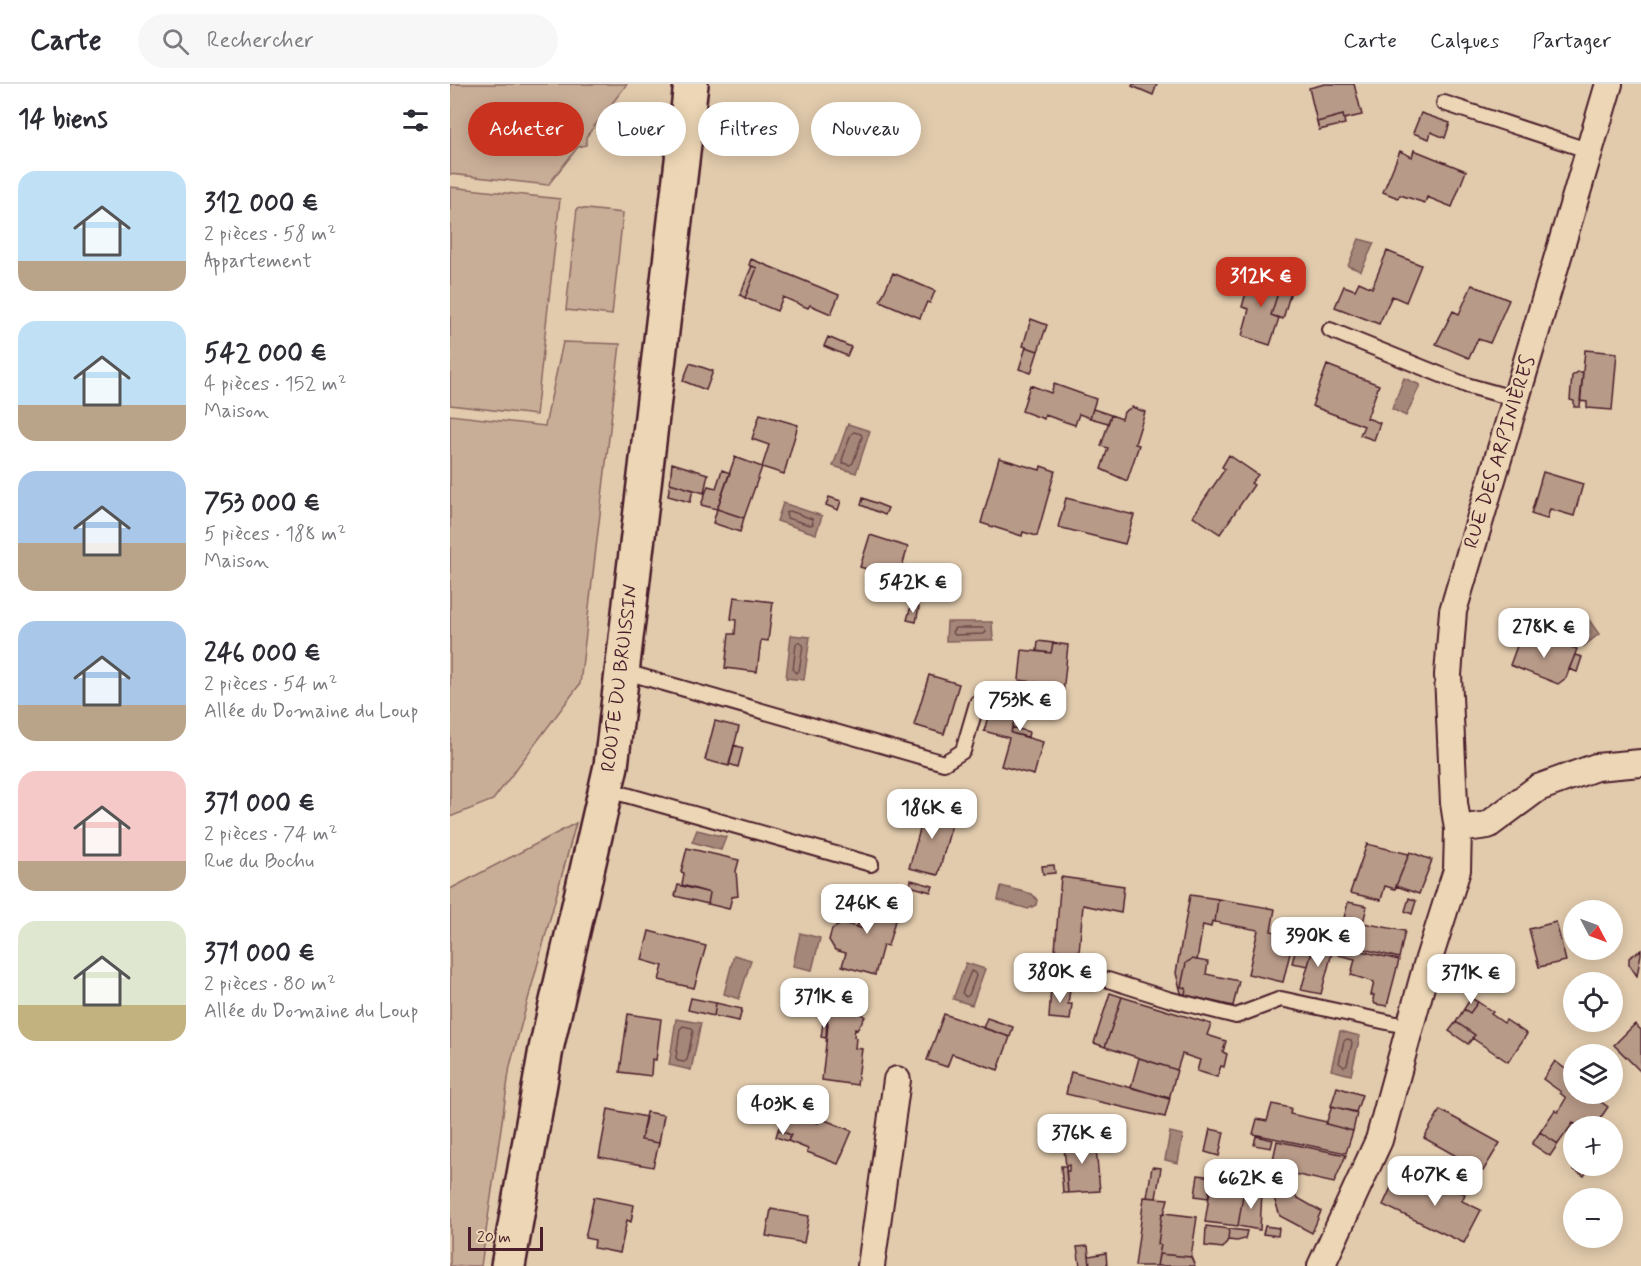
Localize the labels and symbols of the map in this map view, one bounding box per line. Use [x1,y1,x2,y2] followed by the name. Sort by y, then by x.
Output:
[1212,257,1310,308] pin: 312K €
[1458,352,1542,552] street label: RUE DES ARPINIÈRES
[864,563,962,614] pin: 542K €
[595,583,645,773] street label: ROUTE DU BRUISSIN
[1495,608,1593,659] pin: 278K €
[971,681,1069,732] pin: 753K €
[883,789,981,840] pin: 186K €
[818,884,916,935] pin: 246K €
[1563,900,1623,960] north arrow
[1269,917,1367,968] pin: 390K €
[1011,953,1109,1004] pin: 380K €
[1422,954,1520,1005] pin: 371K €
[775,978,873,1029] pin: 371K €
[734,1085,832,1136] pin: 403K €
[1033,1114,1131,1165] pin: 376K €
[1386,1156,1484,1207] pin: 407K €
[1202,1159,1300,1210] pin: 662K €
[468,1224,543,1252] scale bar

